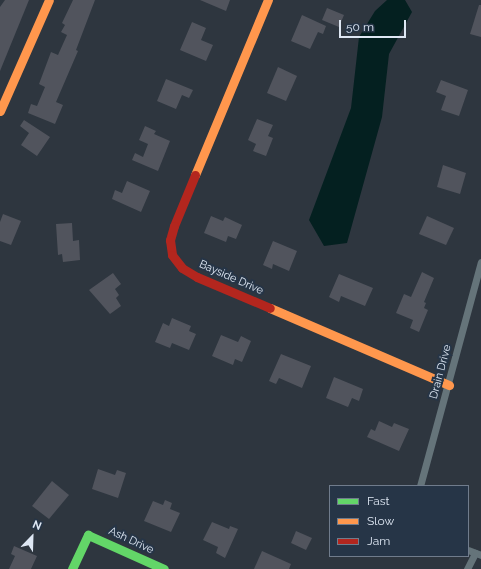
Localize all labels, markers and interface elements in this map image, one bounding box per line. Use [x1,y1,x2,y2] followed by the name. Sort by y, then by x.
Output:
[341,12,408,38] scale bar
[346,20,374,34] text: 50 m
[197,258,265,298] street label: Bayside Drive
[427,343,455,401] street label: Drain Drive
[329,485,469,557] legend
[367,494,390,508] text: Fast
[367,514,394,528] text: Slow
[12,517,52,557] north arrow
[30,518,43,533] text: N
[106,525,156,557] street label: Ash Drive
[367,534,390,548] text: Jam

